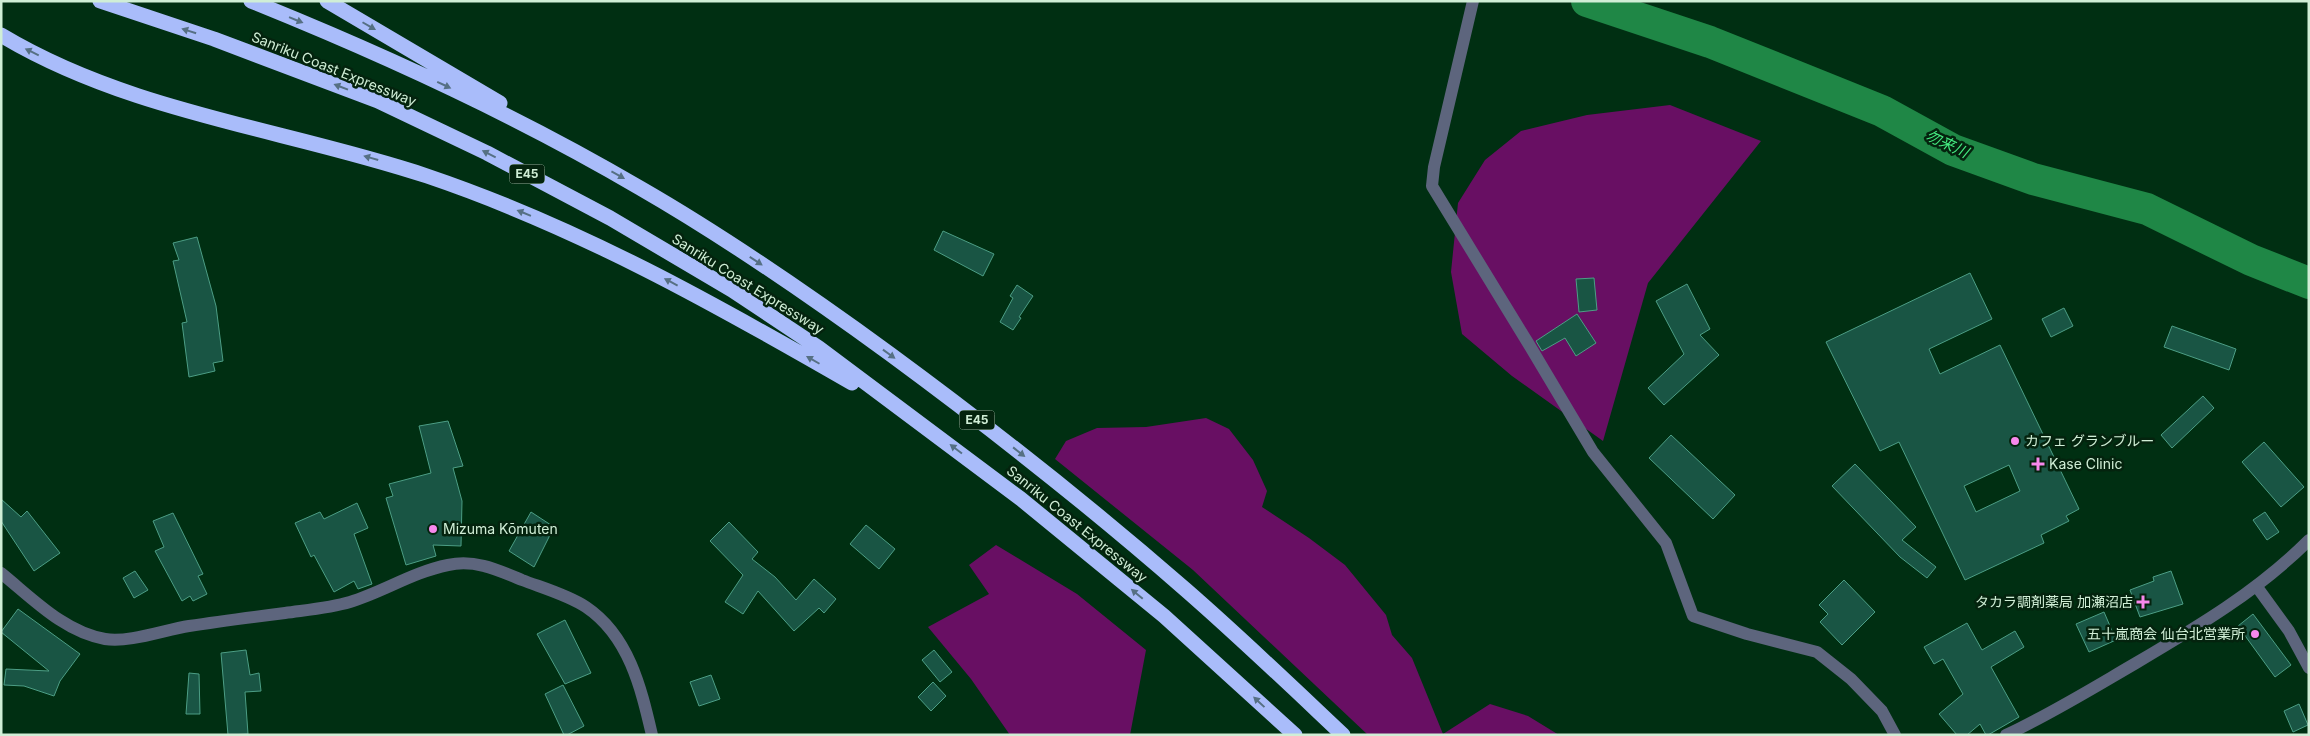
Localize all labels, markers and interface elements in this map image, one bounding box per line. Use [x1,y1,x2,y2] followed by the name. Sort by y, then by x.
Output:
[289,16,303,24] one-way arrow
[363,21,376,30] one-way arrow
[181,26,196,34] one-way arrow
[249,28,419,109] street label: Sanriku Coast Expressway
[25,48,39,56] one-way arrow
[437,81,452,90] one-way arrow
[333,83,348,91] one-way arrow
[1923,125,1973,163] water label: 勿来川
[481,150,496,159] one-way arrow
[363,154,378,162] one-way arrow
[510,164,544,183] road number: E45
[611,171,624,180] one-way arrow
[516,209,531,217] one-way arrow
[669,230,828,337] street label: Sanriku Coast Expressway
[750,256,763,265] one-way arrow
[664,278,678,286] one-way arrow
[882,349,896,359] one-way arrow
[806,356,820,365] one-way arrow
[960,410,994,430] road number: E45
[2025,432,2155,449] place label: カフェ グランブルー
[2009,435,2021,447] marker: カフェ グランブルー
[949,444,963,454] one-way arrow
[1012,446,1025,457] one-way arrow
[2049,455,2122,472] place label: Kase Clinic
[2031,457,2045,471] marker: Kase Clinic
[1004,462,1151,586] street label: Sanriku Coast Expressway
[443,520,558,537] place label: Mizuma Kōmuten
[427,523,439,535] marker: Mizuma Kōmuten
[1132,588,1144,600] one-way arrow
[1975,593,2133,610] place label: タカラ調剤薬局 加瀬沼店
[2137,596,2149,608] marker: タカラ調剤薬局 加瀬沼店
[2087,625,2245,642] place label: 五十嵐商会 仙台北営業所
[2249,628,2261,640] marker: 五十嵐商会 仙台北営業所
[1253,696,1266,707] one-way arrow

